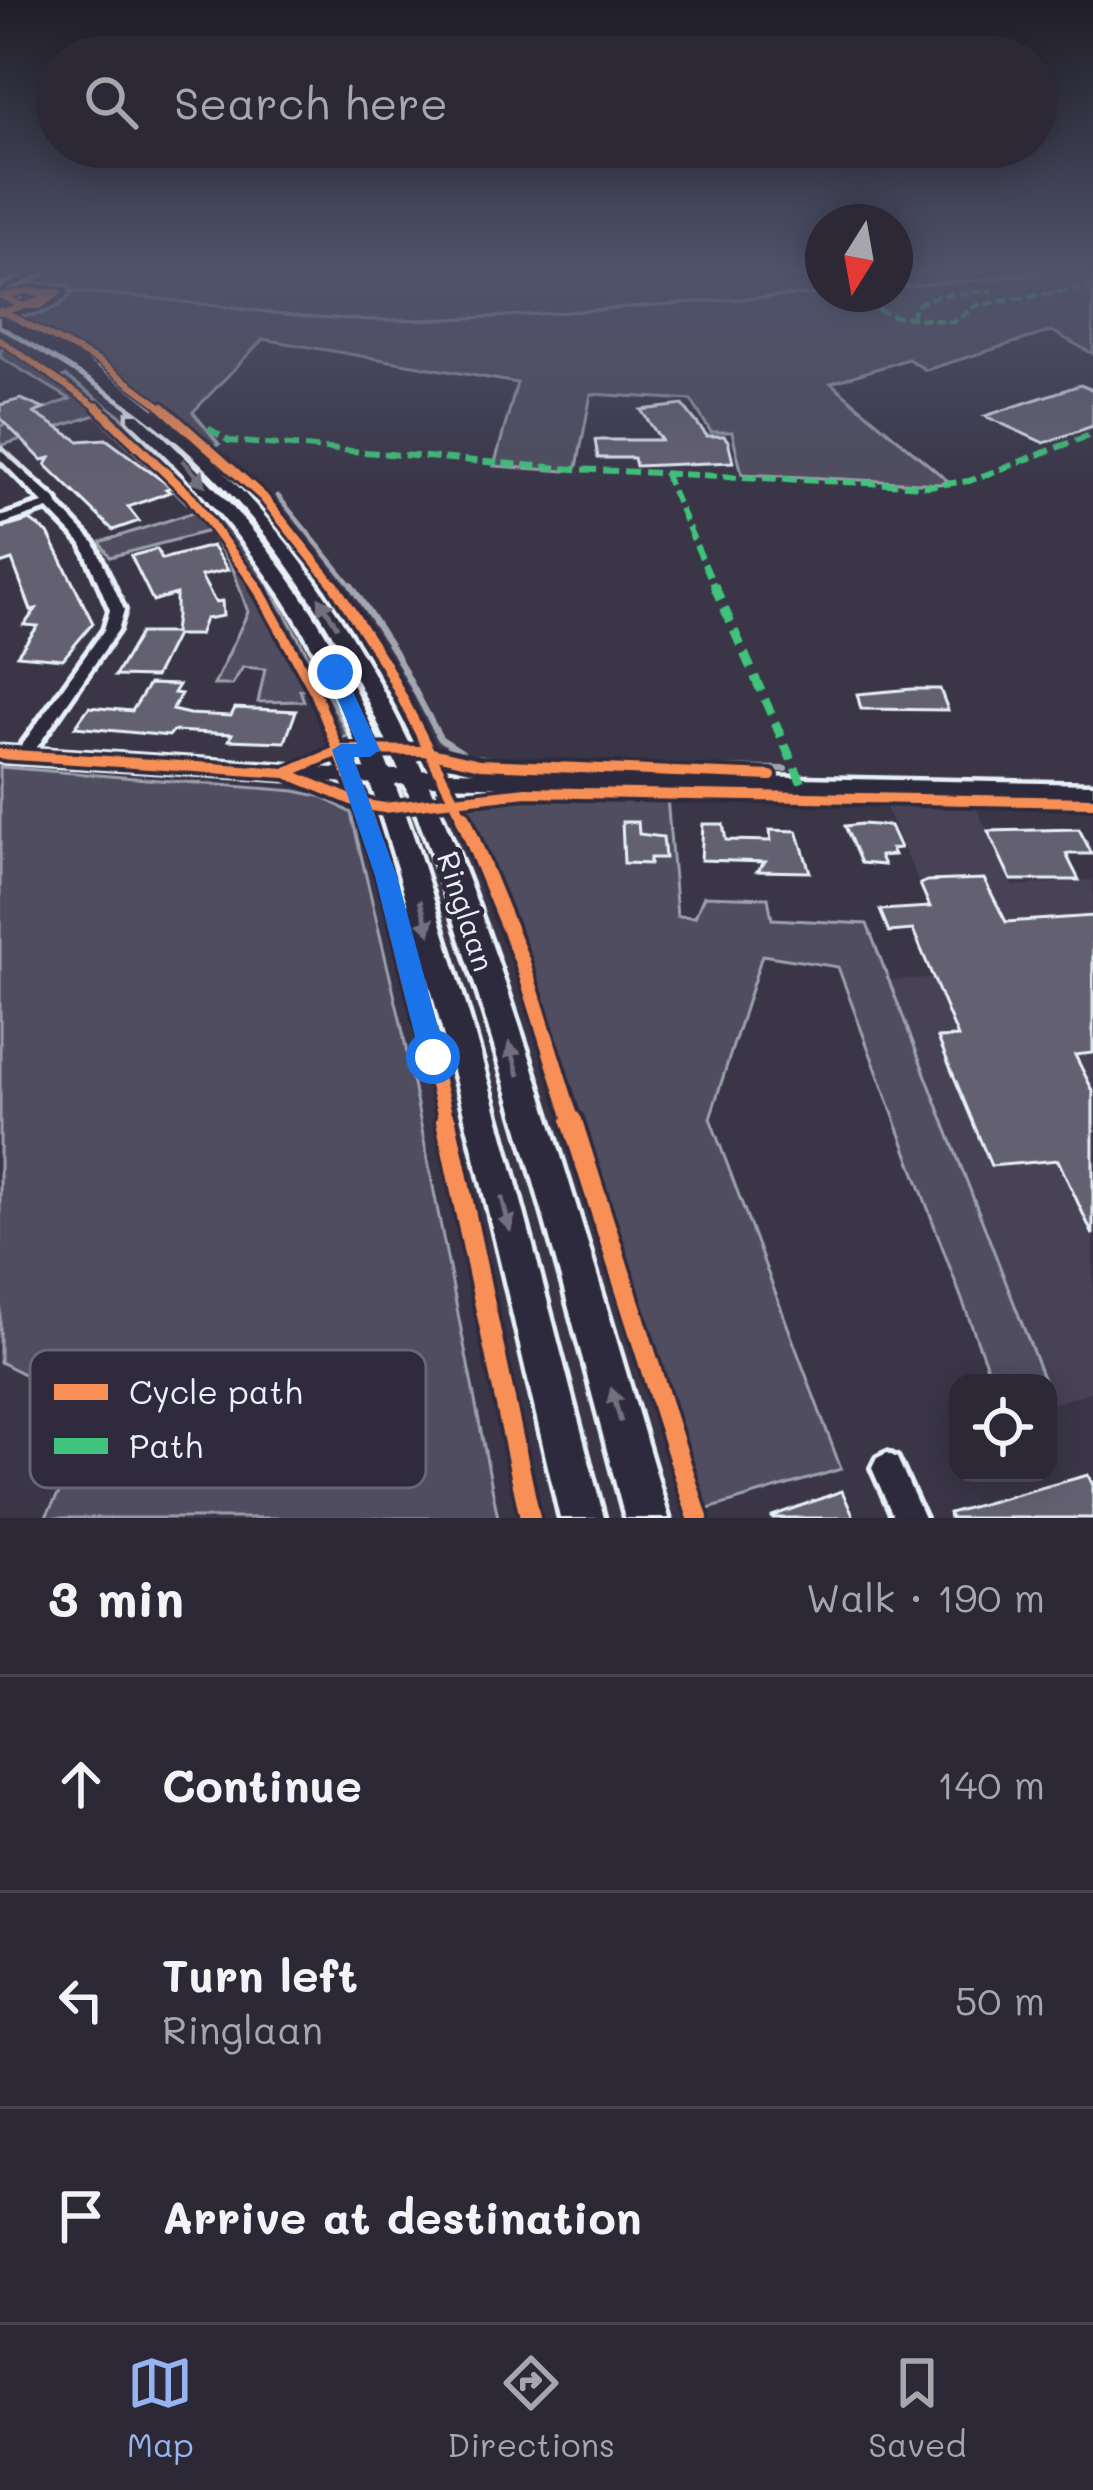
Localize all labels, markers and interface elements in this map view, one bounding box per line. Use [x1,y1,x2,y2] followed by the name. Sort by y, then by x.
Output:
[36,36,1057,168] search box
[78,69,144,135] icon: search
[174,73,448,131] text: Search here
[805,204,913,312] north arrow
[180,459,208,488] one-way arrow
[318,595,340,628] one-way arrow
[308,645,362,699] route end
[429,846,505,976] street label: Ringlaan
[417,899,435,936] one-way arrow
[406,1030,460,1084] route start
[504,1040,522,1077] one-way arrow
[497,1196,516,1233] one-way arrow
[30,1350,426,1488] legend
[129,1369,303,1413] text: Cycle path
[949,1374,1057,1482] map controls
[949,1374,1057,1482] button: locate
[605,1387,624,1424] one-way arrow
[129,1423,203,1466] text: Path
[48,1563,184,1630] text: 3 min
[806,1571,1045,1622] text: Walk · 190 m
[48,1751,114,1817] icon: ahead
[162,1755,362,1813] text: Continue
[937,1758,1045,1809] text: 140 m
[162,1945,358,2003] text: Turn left
[48,1967,114,2033] icon: left
[955,1974,1045,2025] text: 50 m
[162,2003,323,2054] text: Ringlaan
[48,2183,114,2249] icon: arrive
[162,2187,642,2245] text: Arrive at destination
[127,2350,194,2465] tab: Map
[447,2350,615,2465] tab: Directions
[868,2350,966,2465] tab: Saved

